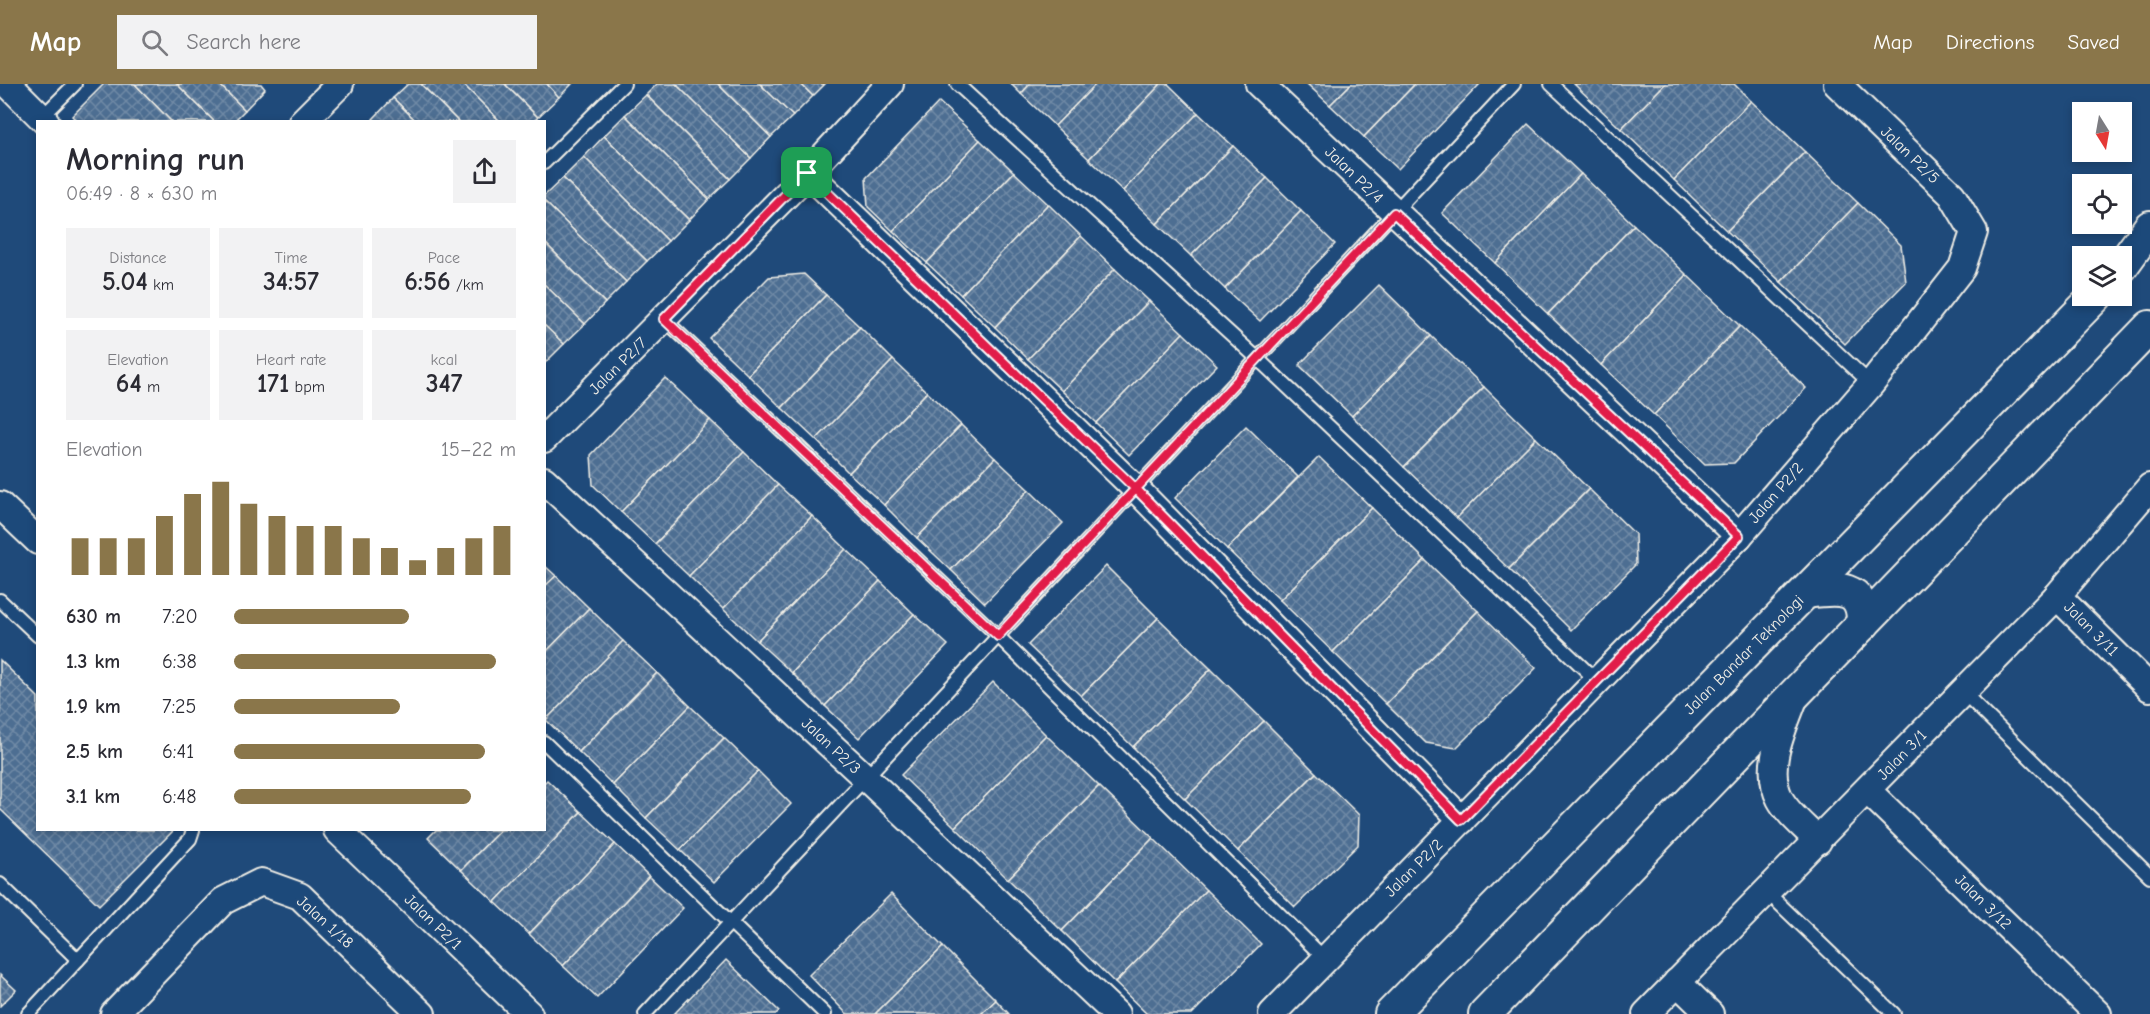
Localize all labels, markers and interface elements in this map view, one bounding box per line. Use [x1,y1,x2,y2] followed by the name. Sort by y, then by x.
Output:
[117,15,537,69] search box
[30,26,81,58] text: Map
[138,26,171,59] icon: search
[186,29,301,55] text: Search here
[1873,30,1913,54] text: Map
[1946,30,2035,54] text: Directions
[2068,30,2120,54] text: Saved
[2072,102,2132,162] north arrow
[2072,102,2132,306] map controls
[1877,123,1943,187] street label: Jalan P2/5
[66,140,245,178] text: Morning run
[453,140,516,203] button: share
[1321,143,1387,207] street label: Jalan P2/4
[781,147,832,198] pin
[790,156,823,189] icon: arrive
[2072,174,2132,234] button: locate
[66,182,217,205] text: 06:49 · 8 × 630 m
[2072,246,2132,306] button: layers
[109,249,167,267] text: Distance
[274,249,308,267] text: Time
[428,249,460,267] text: Pace
[102,267,148,297] text: 5.04
[263,267,319,297] text: 34:57
[404,267,451,297] text: 6:56
[148,276,174,294] text: km
[451,276,484,294] text: /km
[586,333,651,398] street label: Jalan P2/7
[107,351,169,369] text: Elevation
[256,351,326,369] text: Heart rate
[431,351,457,369] text: kcal
[116,369,142,399] text: 64
[257,369,289,399] text: 171
[426,369,462,399] text: 347
[142,378,160,396] text: m
[289,378,325,396] text: bpm
[66,438,143,461] text: Elevation
[441,438,516,461] text: 15–22 m
[1745,459,1807,527] street label: Jalan P2/2
[1681,592,1807,718] street label: Jalan Bandar Teknologi
[2060,598,2122,660] street label: Jalan 3/11
[66,605,121,628] text: 630 m
[162,605,198,628] text: 7:20
[66,650,120,673] text: 1.3 km
[162,650,197,673] text: 6:38
[66,695,121,718] text: 1.9 km
[162,695,196,718] text: 7:25
[798,714,864,778] street label: Jalan P2/3
[1874,726,1930,784] street label: Jalan 3/1
[66,740,123,763] text: 2.5 km
[162,740,194,763] text: 6:41
[66,785,120,808] text: 3.1 km
[162,785,196,808] text: 6:48
[1381,835,1447,901] street label: Jalan P2/2
[1951,871,2015,933] street label: Jalan 3/12
[401,890,465,954] street label: Jalan P2/1
[293,892,357,952] street label: Jalan 1/18

